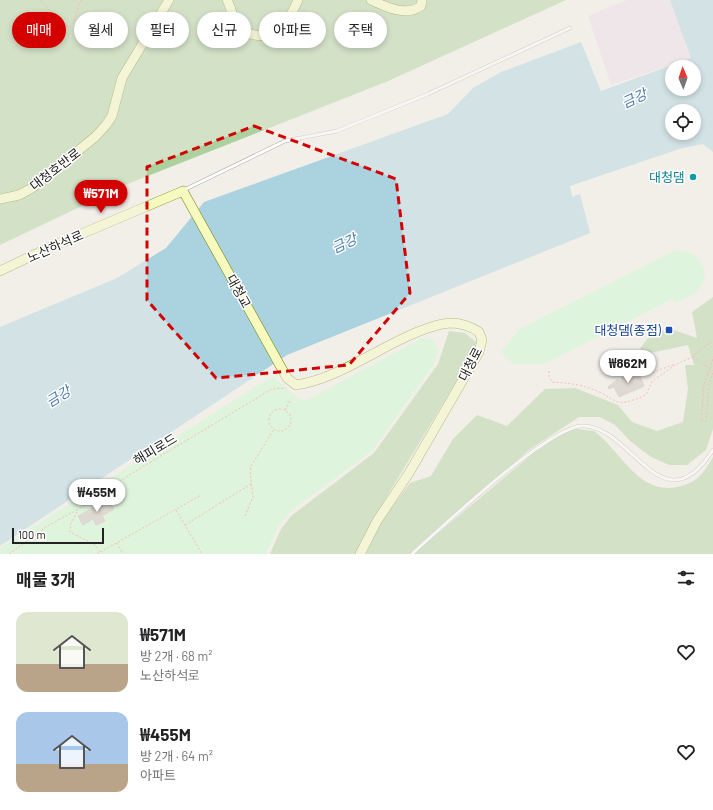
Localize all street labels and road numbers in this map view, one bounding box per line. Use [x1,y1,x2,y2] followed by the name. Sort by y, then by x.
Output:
[27,144,84,194] street label: 대청호반로
[24,227,86,265] street label: 노산하석로
[223,271,255,311] street label: 대청교
[455,344,485,384] street label: 대청로
[130,430,180,468] street label: 해피로드

